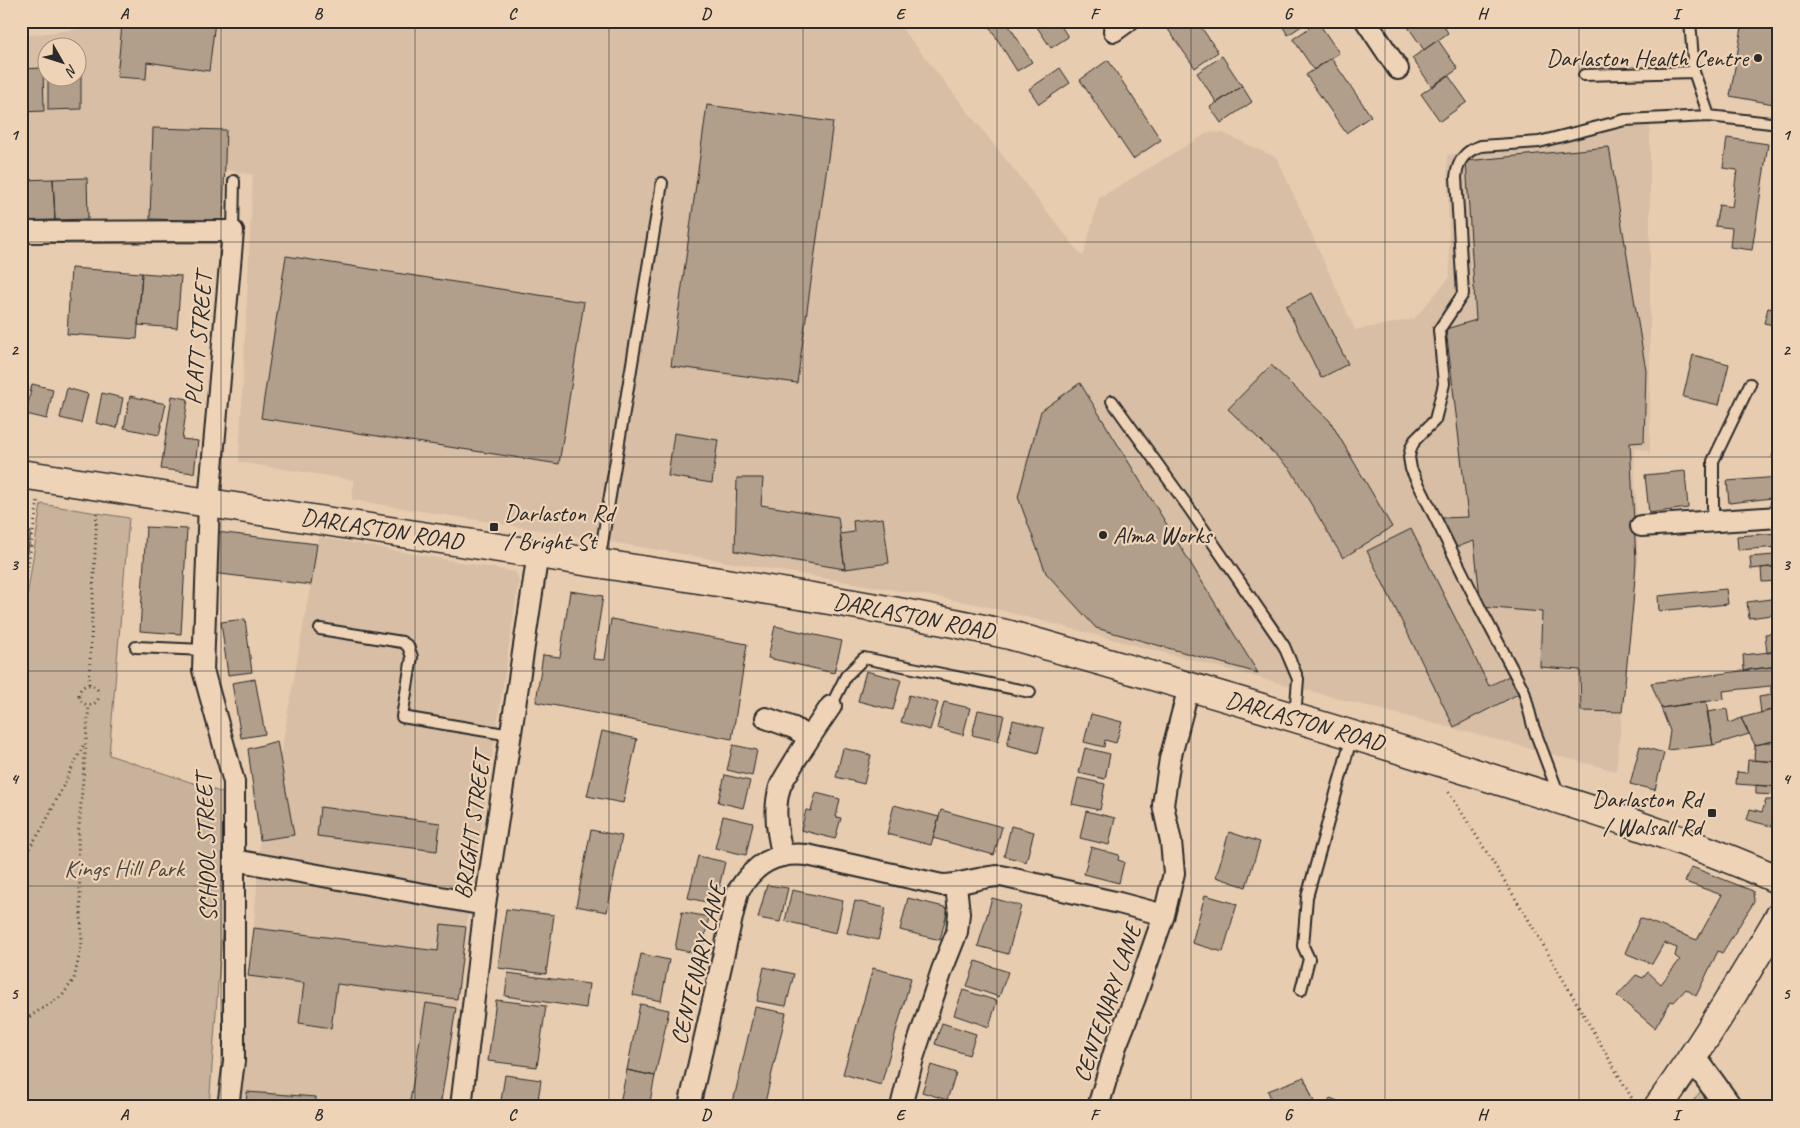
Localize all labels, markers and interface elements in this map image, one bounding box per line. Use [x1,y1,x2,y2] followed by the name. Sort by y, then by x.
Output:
[120,4,130,24] text: A
[314,4,324,24] text: B
[508,4,518,24] text: C
[701,4,712,24] text: D
[896,4,907,24] text: E
[1090,4,1101,24] text: F
[1284,4,1294,24] text: G
[1477,4,1489,24] text: H
[1673,4,1683,24] text: I
[38,38,88,88] north arrow
[1546,43,1750,73] place label: Darlaston Health Centre
[1752,52,1764,64] marker: Darlaston Health Centre
[61,61,81,80] text: N
[10,125,19,145] text: 1
[1782,125,1791,145] text: 1
[177,266,219,406] street label: PLATT STREET
[10,340,19,360] text: 2
[1782,340,1791,360] text: 2
[504,498,618,556] place label: Darlaston Rd / Bright St
[299,501,467,557] street label: DARLASTON ROAD
[1113,520,1213,550] place label: Alma Works
[488,521,500,533] marker: Darlaston Rd / Bright St
[1097,529,1109,541] marker: Alma Works
[10,555,19,575] text: 3
[1782,555,1791,575] text: 3
[831,586,999,647] street label: DARLASTON ROAD
[1222,684,1390,759] street label: DARLASTON ROAD
[447,745,498,901] street label: BRIGHT STREET
[188,768,224,922] street label: SCHOOL STREET
[10,769,19,789] text: 4
[1782,769,1791,789] text: 4
[1592,784,1706,842] place label: Darlaston Rd / Walsall Rd
[1706,807,1718,819] marker: Darlaston Rd / Walsall Rd
[64,853,186,883] park label: Kings Hill Park
[664,878,733,1048] street label: CENTENARY LANE
[1066,918,1149,1086] street label: CENTENARY LANE
[11,984,20,1004] text: 5
[1783,984,1792,1004] text: 5
[120,1105,130,1125] text: A
[314,1105,324,1125] text: B
[508,1105,518,1125] text: C
[701,1105,712,1125] text: D
[896,1105,907,1125] text: E
[1090,1105,1101,1125] text: F
[1284,1105,1294,1125] text: G
[1477,1105,1489,1125] text: H
[1673,1105,1683,1125] text: I

